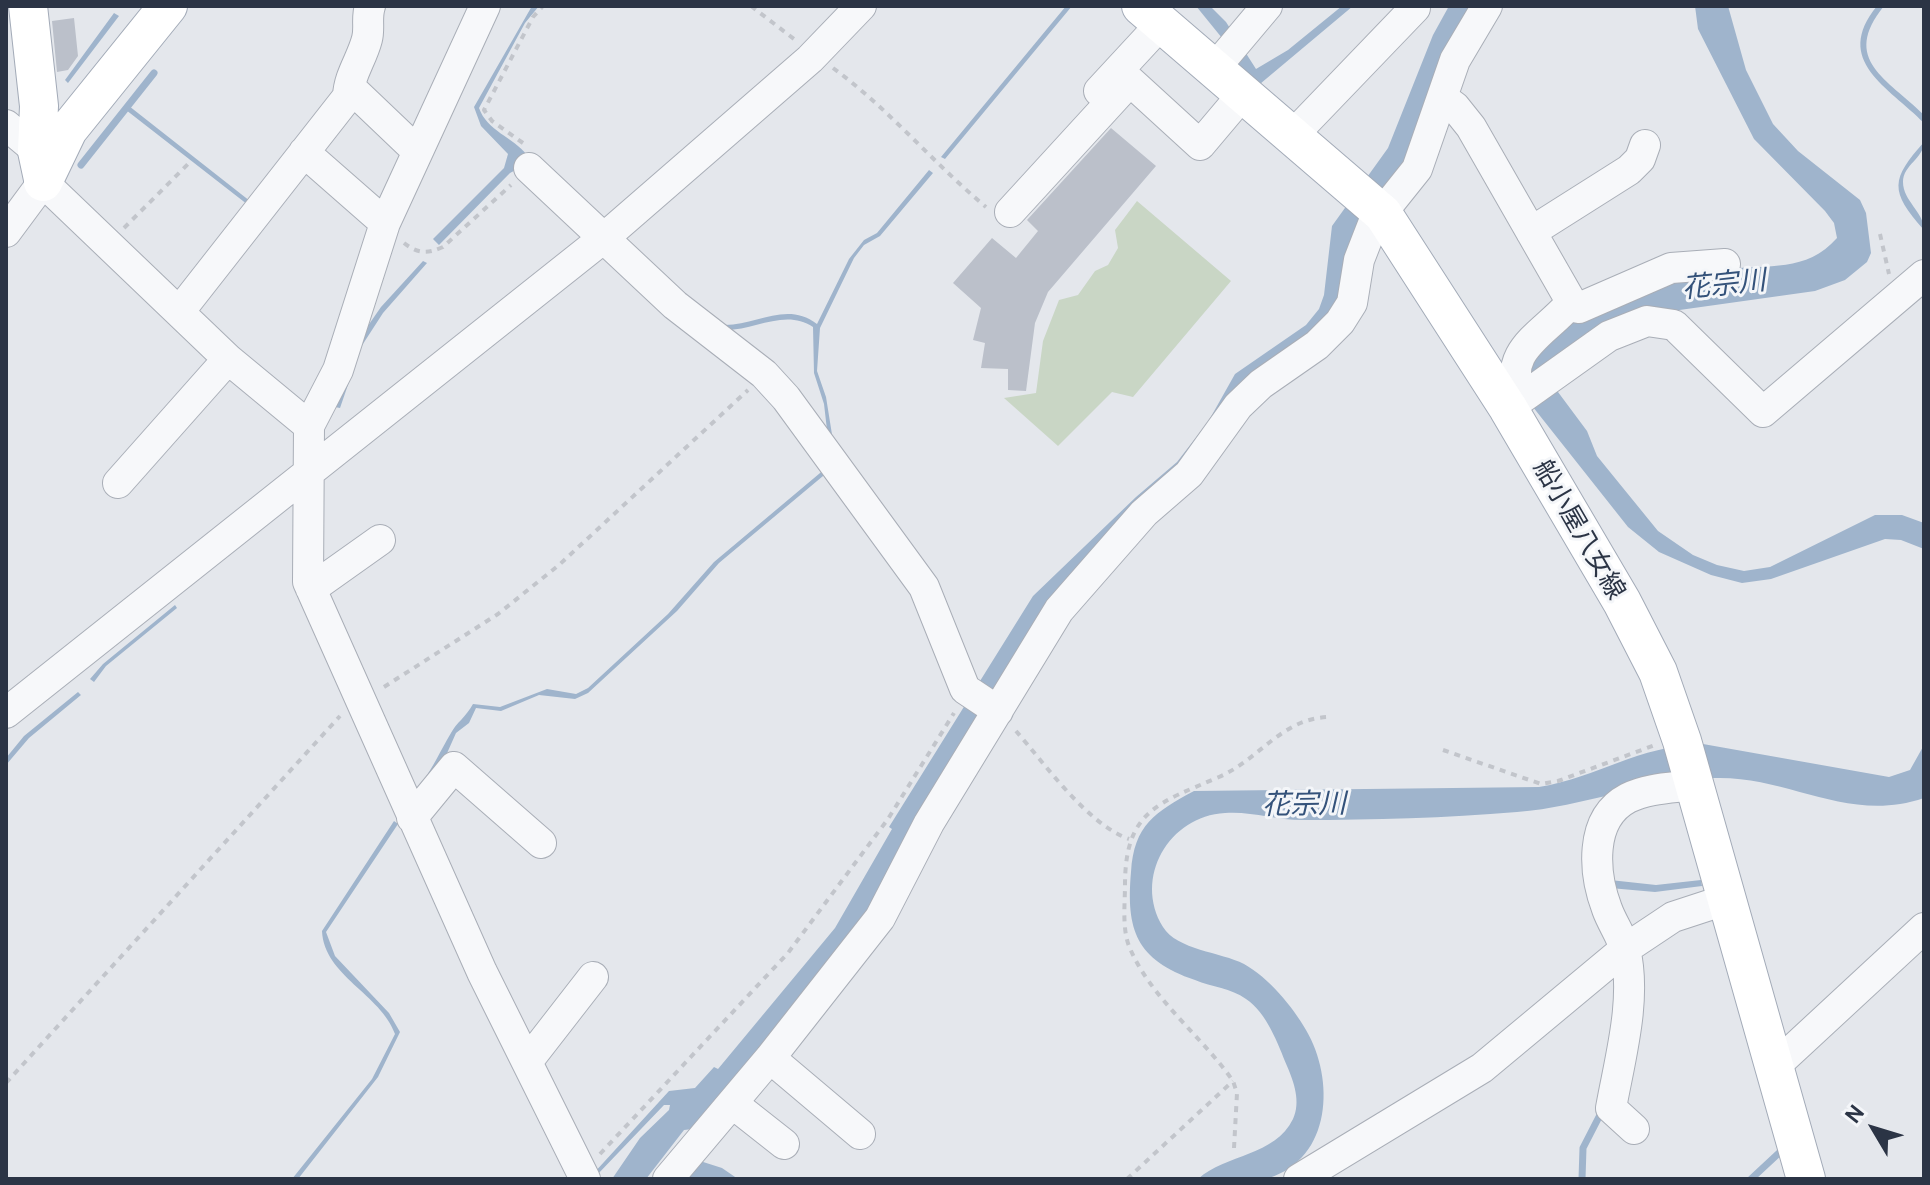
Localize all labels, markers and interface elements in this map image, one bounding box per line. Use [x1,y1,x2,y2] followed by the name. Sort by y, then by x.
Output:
[1680,264,1768,306] water label: 花宗川
[1526,455,1632,605] street label: 船小屋八女線
[1262,787,1346,823] water label: 花宗川
[1834,1089,1914,1169] north arrow
[1839,1099,1870,1128] text: N

